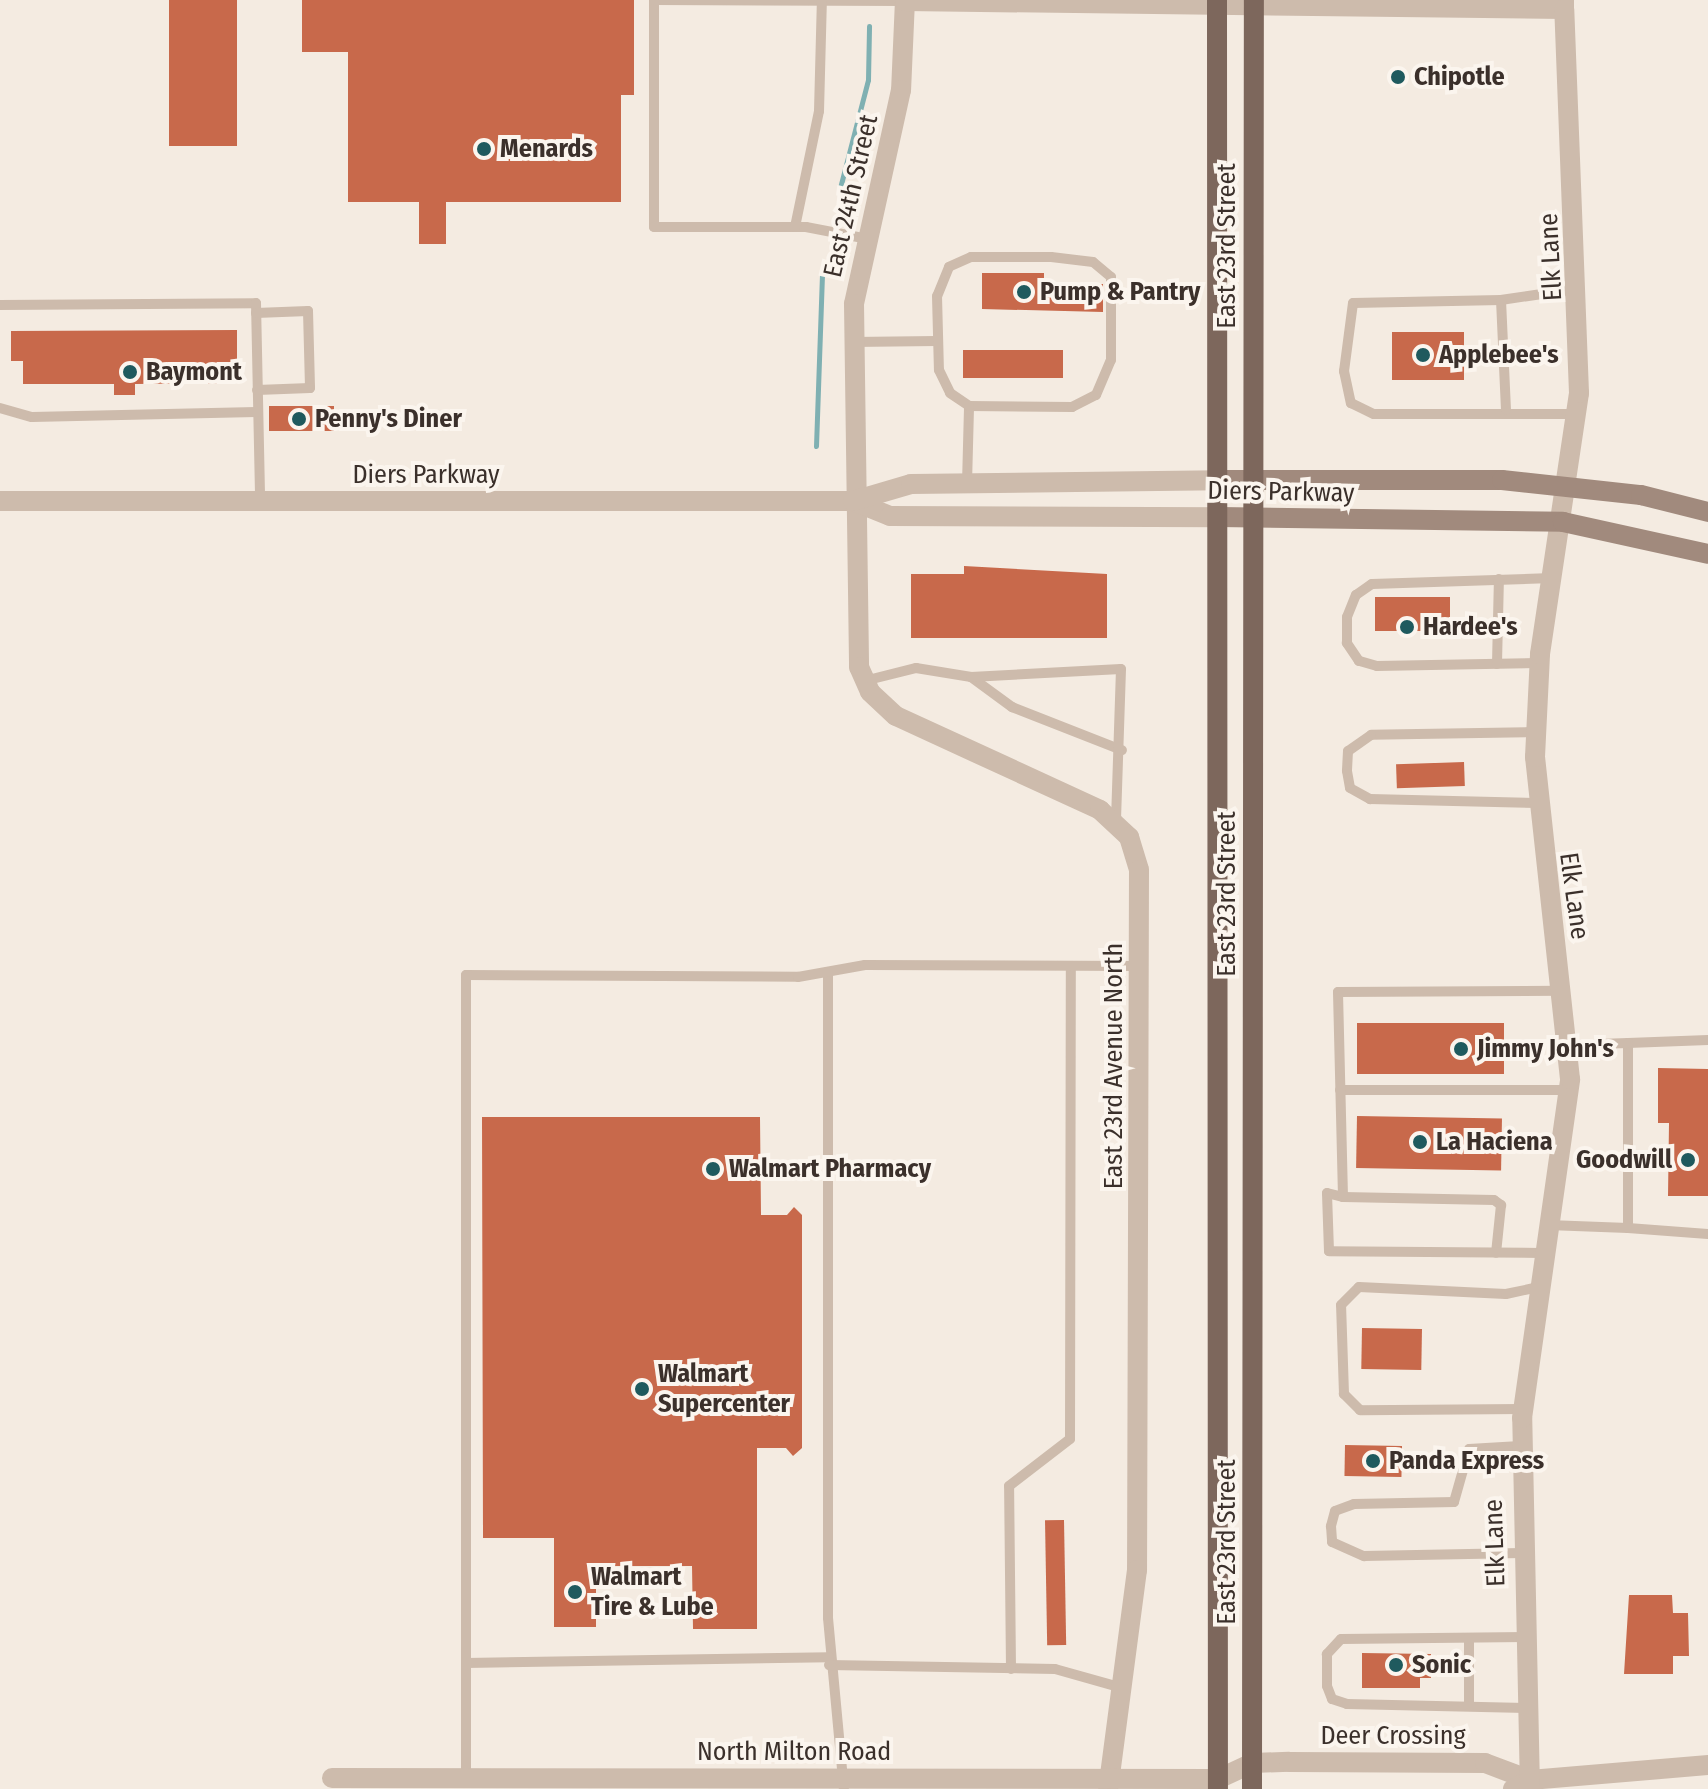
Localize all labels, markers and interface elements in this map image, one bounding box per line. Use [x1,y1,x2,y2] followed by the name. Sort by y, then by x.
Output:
[1414,61,1505,93] place label: Chipotle
[1389,68,1407,86] marker: Chipotle
[817,112,885,280] street label: East 24th Street
[500,133,593,165] place label: Menards
[475,140,493,158] marker: Menards
[1211,163,1243,329] street label: East 23rd Street
[1533,212,1569,302] street label: Elk Lane
[1040,276,1200,308] place label: Pump & Pantry
[1015,283,1033,301] marker: Pump & Pantry
[1439,339,1559,371] place label: Applebee's
[1414,346,1432,364] marker: Applebee's
[146,356,242,388] place label: Baymont
[121,363,139,381] marker: Baymont
[315,403,462,435] place label: Penny's Diner
[290,410,308,428] marker: Penny's Diner
[352,459,500,491] street label: Diers Parkway
[1207,475,1355,509] street label: Diers Parkway
[1423,611,1518,643] place label: Hardee's
[1398,618,1416,636] marker: Hardee's
[1211,811,1243,977] street label: East 23rd Street
[1552,850,1596,942] street label: Elk Lane
[1098,943,1130,1189] street label: East 23rd Avenue North
[1477,1033,1614,1065] place label: Jimmy John's
[1452,1040,1470,1058] marker: Jimmy John's
[1436,1126,1553,1158] place label: La Haciena
[1411,1133,1429,1151] marker: La Haciena
[1576,1144,1672,1176] place label: Goodwill
[1679,1151,1697,1169] marker: Goodwill
[729,1153,931,1185] place label: Walmart Pharmacy
[704,1160,722,1178] marker: Walmart Pharmacy
[658,1358,790,1420] place label: Walmart Supercenter
[633,1380,651,1398] marker: Walmart Supercenter
[1389,1445,1544,1477] place label: Panda Express
[1364,1452,1382,1470] marker: Panda Express
[1211,1459,1243,1625] street label: East 23rd Street
[1478,1499,1512,1587] street label: Elk Lane
[591,1561,714,1622] place label: Walmart Tire & Lube
[566,1583,584,1601] marker: Walmart Tire & Lube
[1412,1649,1471,1681] place label: Sonic
[1387,1656,1405,1674] marker: Sonic
[1320,1720,1466,1752] street label: Deer Crossing
[697,1736,891,1768] street label: North Milton Road

